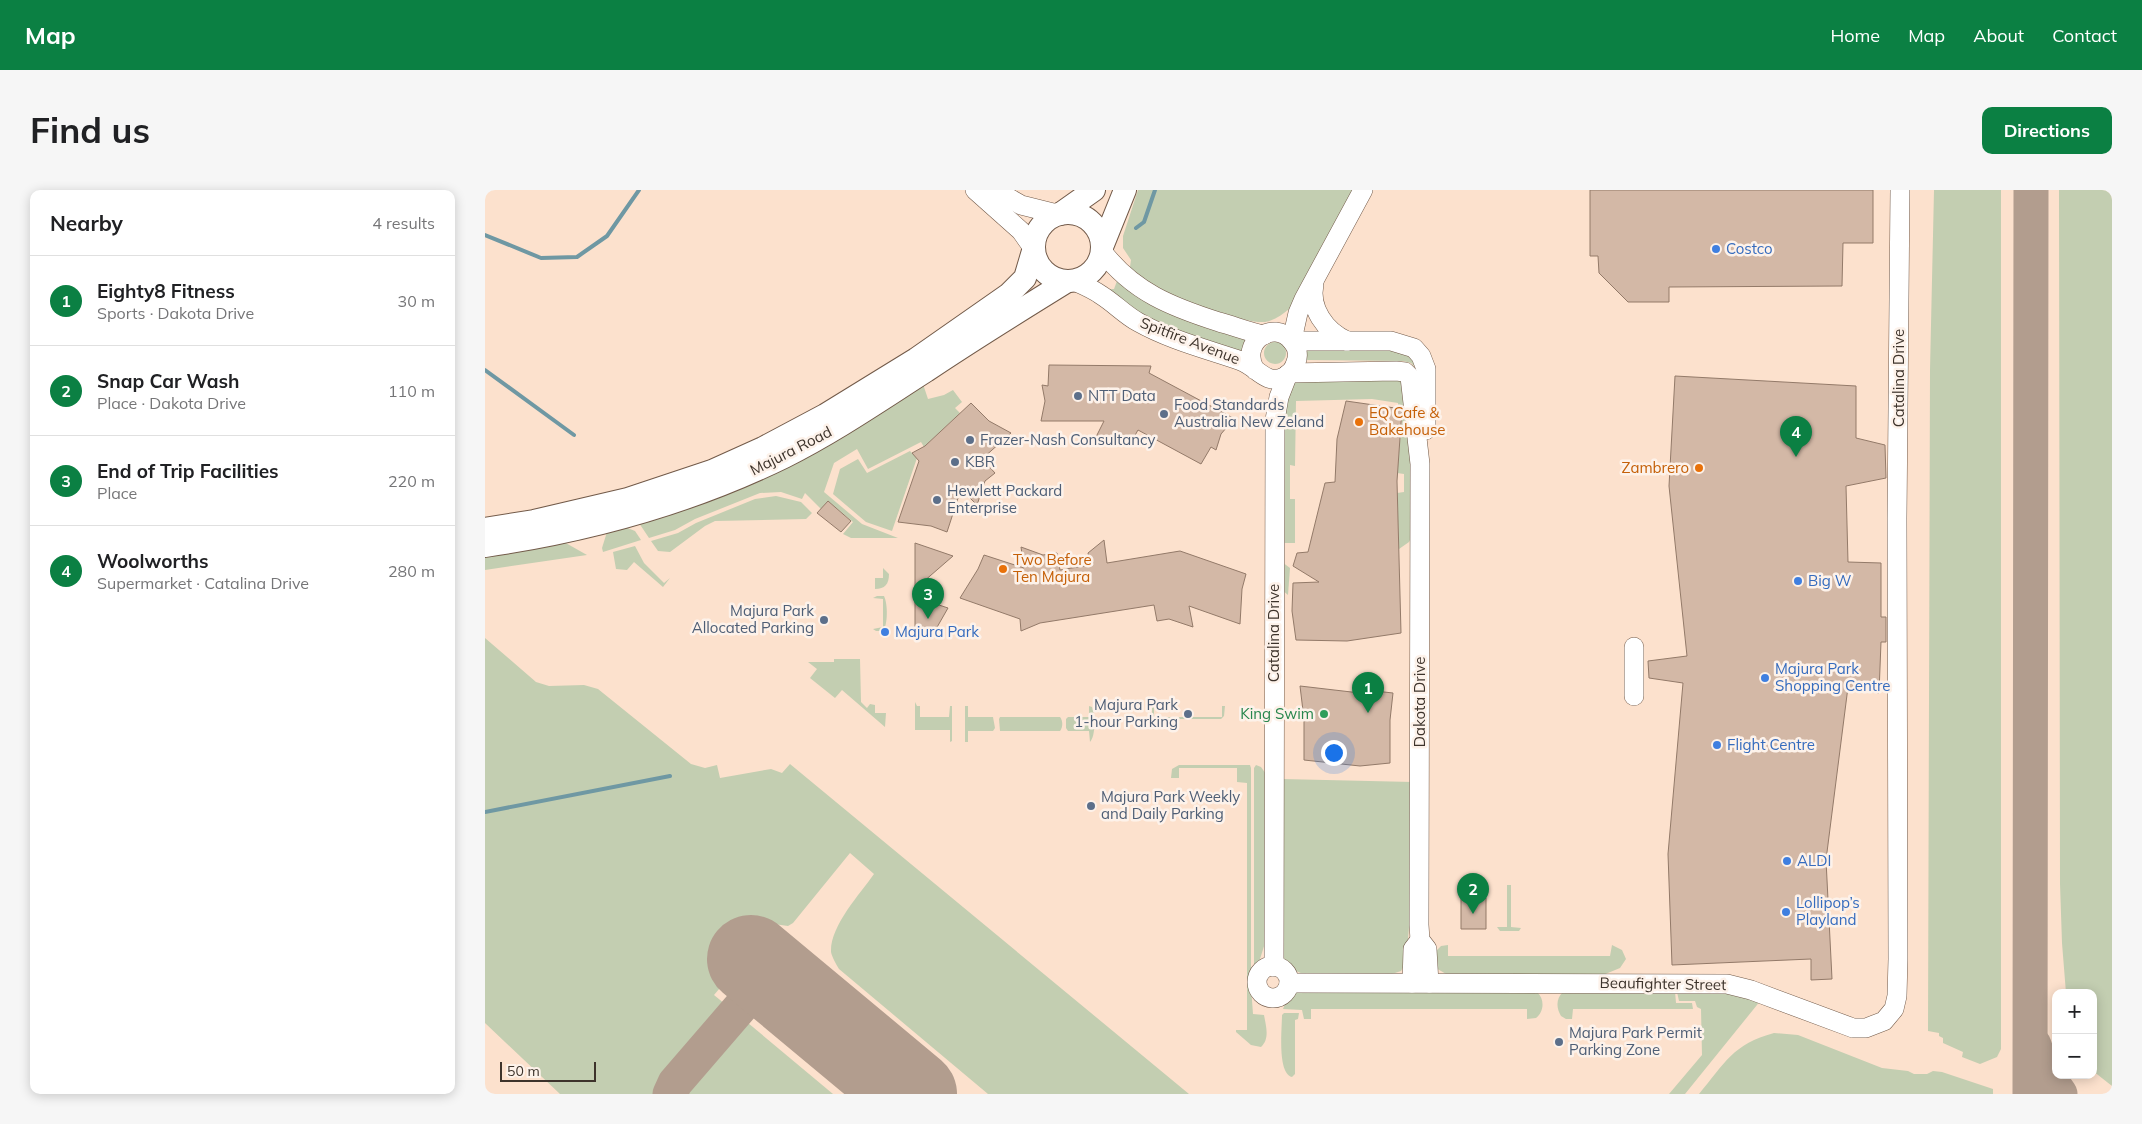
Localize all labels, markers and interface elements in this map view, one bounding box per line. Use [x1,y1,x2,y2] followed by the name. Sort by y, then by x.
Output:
[25,20,76,50] text: Map
[1830,24,1880,47] text: Home
[1908,24,1945,47] text: Map
[1973,24,2024,47] text: About
[2052,24,2117,47] text: Contact
[1982,107,2112,154] button: Directions
[30,108,150,152] text: Find us
[50,210,123,236] text: Nearby
[372,213,435,233] text: 4 results
[1726,239,1773,258] place label: Costco
[1710,243,1722,255] marker: Costco
[97,279,235,303] text: Eighty8 Fitness
[61,291,71,311] text: 1
[398,291,435,311] text: 30 m
[97,303,254,323] text: Sports · Dakota Drive
[1138,313,1243,368] street label: Spitfire Avenue
[1889,329,1908,427] street label: Catalina Drive
[97,369,240,393] text: Snap Car Wash
[61,381,71,401] text: 2
[388,381,435,401] text: 110 m
[1088,386,1156,405] place label: NTT Data
[1072,390,1084,402] marker: NTT Data
[97,393,246,413] text: Place · Dakota Drive
[1174,395,1324,431] place label: Food Standards Australia New Zeland
[1369,403,1446,439] place label: EQ Cafe & Bakehouse
[1158,408,1170,420] marker: Food Standards Australia New Zeland
[1353,416,1365,428] marker: EQ Cafe & Bakehouse
[1780,416,1812,457] pin: 4
[747,422,835,479] street label: Majura Road
[980,430,1156,449] place label: Frazer-Nash Consultancy
[964,434,976,446] marker: Frazer-Nash Consultancy
[965,452,995,471] place label: KBR
[949,456,961,468] marker: KBR
[1622,458,1689,477] place label: Zambrero
[97,459,279,483] text: End of Trip Facilities
[1693,462,1705,474] marker: Zambrero
[61,471,71,491] text: 3
[388,471,435,491] text: 220 m
[947,481,1062,517] place label: Hewlett Packard Enterprise
[97,483,137,503] text: Place
[931,494,943,506] marker: Hewlett Packard Enterprise
[97,549,209,573] text: Woolworths
[1013,550,1092,586] place label: Two Before Ten Majura
[61,561,71,581] text: 4
[388,561,435,581] text: 280 m
[997,563,1009,575] marker: Two Before Ten Majura
[1808,571,1852,590] place label: Big W
[97,573,309,593] text: Supermarket · Catalina Drive
[1792,575,1804,587] marker: Big W
[912,578,944,619] pin: 3
[1264,584,1283,682] street label: Catalina Drive
[692,601,814,637] place label: Majura Park Allocated Parking
[818,614,830,626] marker: Majura Park Allocated Parking
[895,622,979,641] place label: Majura Park
[879,626,891,638] marker: Majura Park
[1410,657,1429,747] street label: Dakota Drive
[1775,659,1890,695] place label: Majura Park Shopping Centre
[1352,672,1384,713] pin: 1
[1759,672,1771,684] marker: Majura Park Shopping Centre
[1074,695,1178,731] place label: Majura Park 1-hour Parking
[1240,704,1314,723] place label: King Swim
[1182,708,1194,720] marker: Majura Park 1-hour Parking
[1318,708,1330,720] marker: King Swim
[1727,735,1815,754] place label: Flight Centre
[1711,739,1723,751] marker: Flight Centre
[1321,740,1347,766] your location
[1101,787,1240,823] place label: Majura Park Weekly and Daily Parking
[1085,800,1097,812] marker: Majura Park Weekly and Daily Parking
[1797,851,1831,870] place label: ALDI
[1781,855,1793,867] marker: ALDI
[1457,873,1489,914] pin: 2
[1796,893,1860,929] place label: Lollipop’s Playland
[1780,906,1792,918] marker: Lollipop’s Playland
[1600,973,1726,994] street label: Beaufighter Street
[2052,989,2097,1079] map controls
[2052,989,2097,1034] button: +
[1569,1023,1702,1059] place label: Majura Park Permit Parking Zone
[2052,1034,2097,1079] button: −
[1553,1036,1565,1048] marker: Majura Park Permit Parking Zone
[500,1059,596,1082] scale bar
[507,1062,540,1080] text: 50 m

